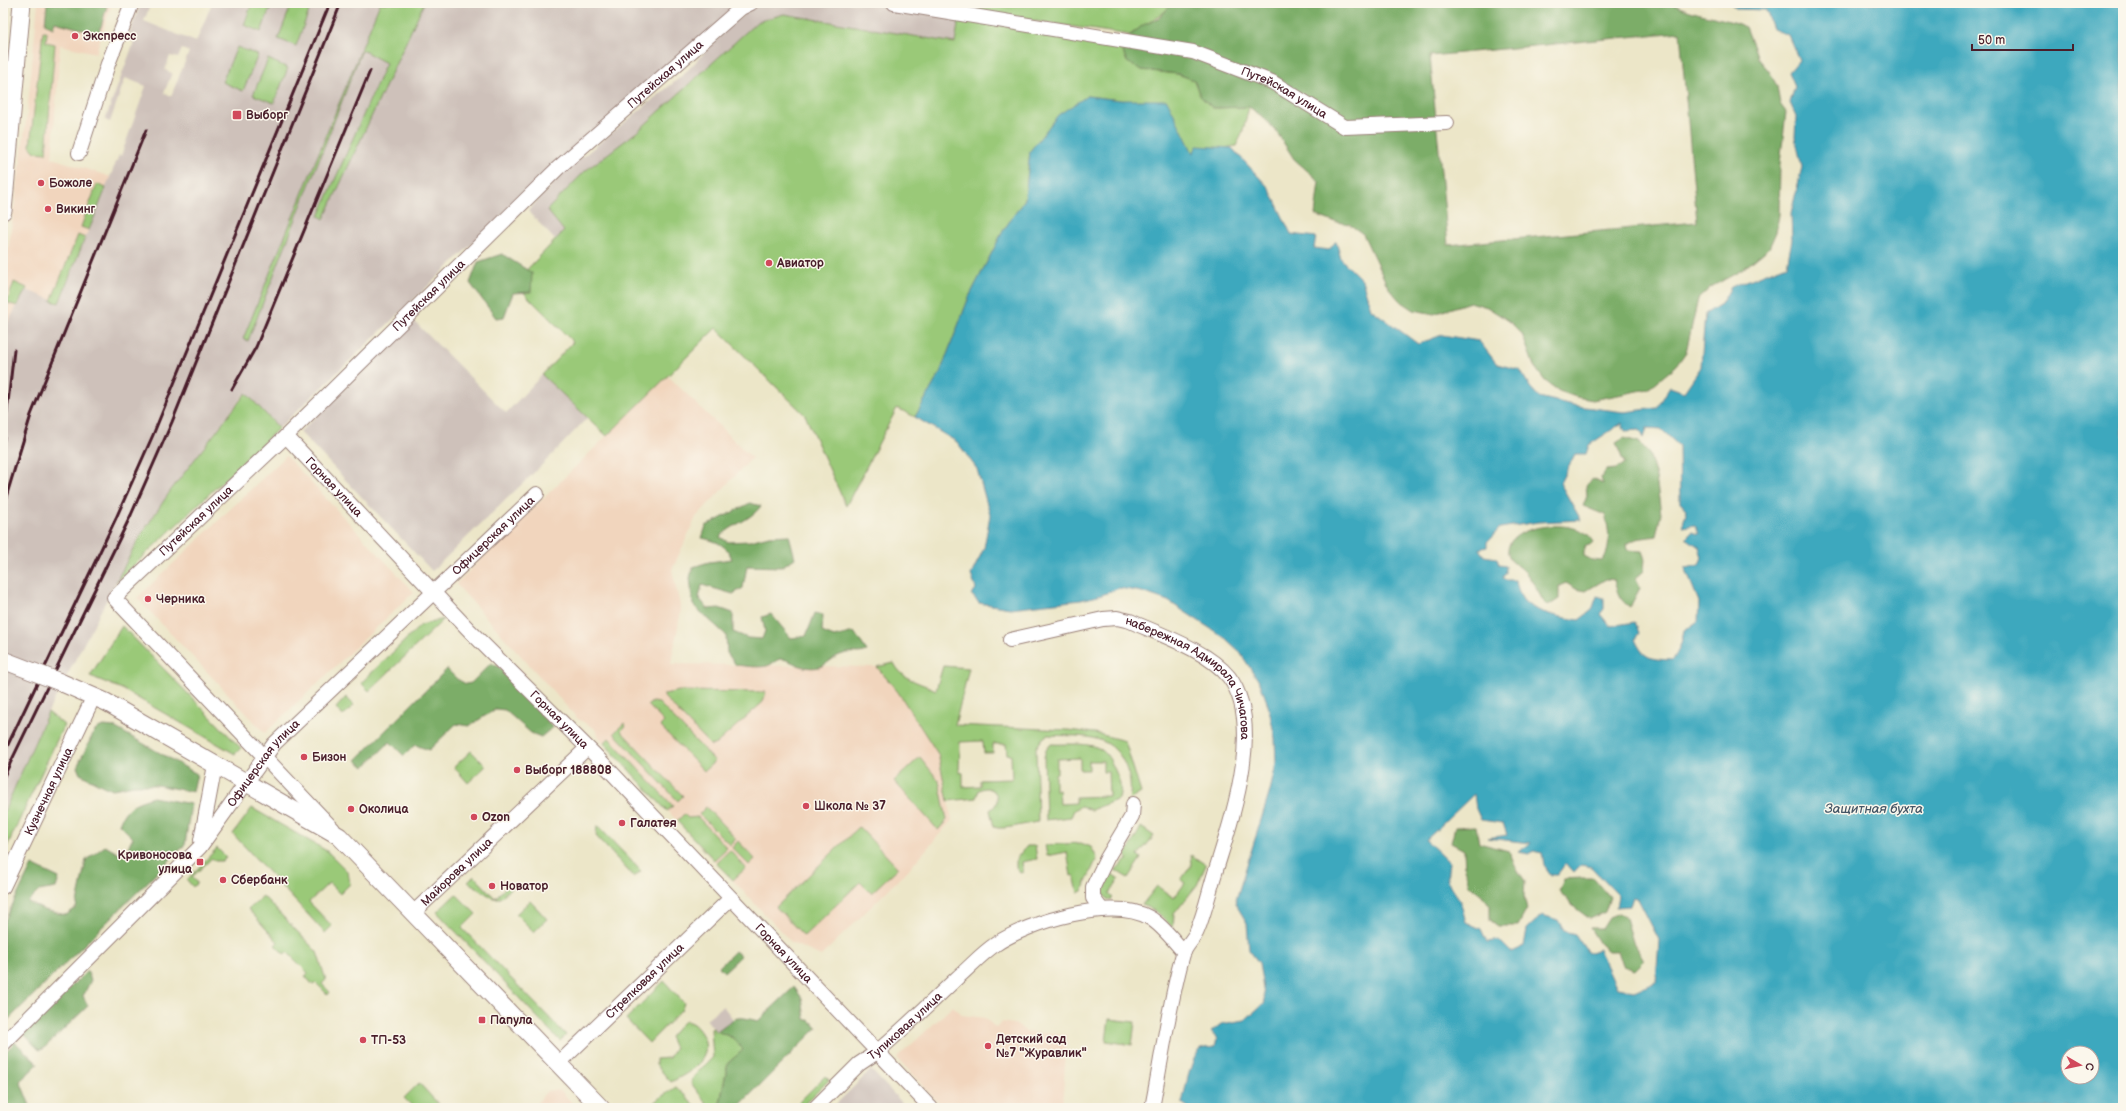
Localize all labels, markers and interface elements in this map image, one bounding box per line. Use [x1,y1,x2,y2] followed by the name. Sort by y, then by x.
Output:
[1972,26,2073,52] scale bar
[83,29,136,44] place label: Экспресс
[70,31,80,41] marker: Экспресс
[1978,33,2005,48] text: 50 m
[625,37,707,112] street label: Путейская улица
[1239,64,1330,122] street label: Путейская улица
[246,108,288,123] place label: Выборг
[231,109,243,121] marker: Выборг
[49,176,92,191] place label: Божоле
[36,178,46,188] marker: Божоле
[56,202,96,217] place label: Викинг
[43,204,53,214] marker: Викинг
[776,256,824,271] place label: Авиатор
[390,257,469,335] street label: Путейская улица
[764,258,774,268] marker: Авиатор
[302,454,365,520] street label: Горная улица
[156,483,236,559] street label: Путейская улица
[449,493,538,579] street label: Офицерская улица
[156,592,206,607] place label: Черника
[143,594,153,604] marker: Черника
[1124,613,1252,740] street label: набережная Адмирала Чичагова
[527,688,592,752] street label: Горная улица
[224,716,303,810] street label: Офицерская улица
[22,745,76,838] street label: Кузнечная улица
[312,750,347,765] place label: Бизон
[299,752,309,762] marker: Бизон
[525,763,612,778] place label: Выборг 188808
[512,765,522,775] marker: Выборг 188808
[814,799,886,814] place label: Школа № 37
[801,801,811,811] marker: Школа № 37
[1825,801,1923,817] water label: Защитная бухта
[359,802,409,817] place label: Околица
[346,804,356,814] marker: Околица
[482,810,510,825] place label: Ozon
[469,812,479,822] marker: Ozon
[630,816,677,831] place label: Галатея
[617,818,627,828] marker: Галатея
[418,835,496,910] street label: Майорова улица
[117,848,193,877] place label: Кривоносова улица
[195,857,205,867] marker: Кривоносова улица
[231,873,288,888] place label: Сбербанк
[218,875,228,885] marker: Сбербанк
[500,879,548,894] place label: Новатор
[487,881,497,891] marker: Новатор
[752,921,815,987] street label: Горная улица
[603,940,687,1022] street label: Стрелковая улица
[865,989,946,1064] street label: Тупиковая улица
[490,1013,534,1028] place label: Папула
[477,1015,487,1025] marker: Папула
[996,1032,1087,1061] place label: Детский сад №7 "Журавлик"
[371,1033,406,1048] place label: ТП-53
[358,1035,368,1045] marker: ТП-53
[983,1041,993,1051] marker: Детский сад №7 "Журавлик"
[2060,1045,2100,1085] north arrow
[2082,1062,2096,1072] text: С

